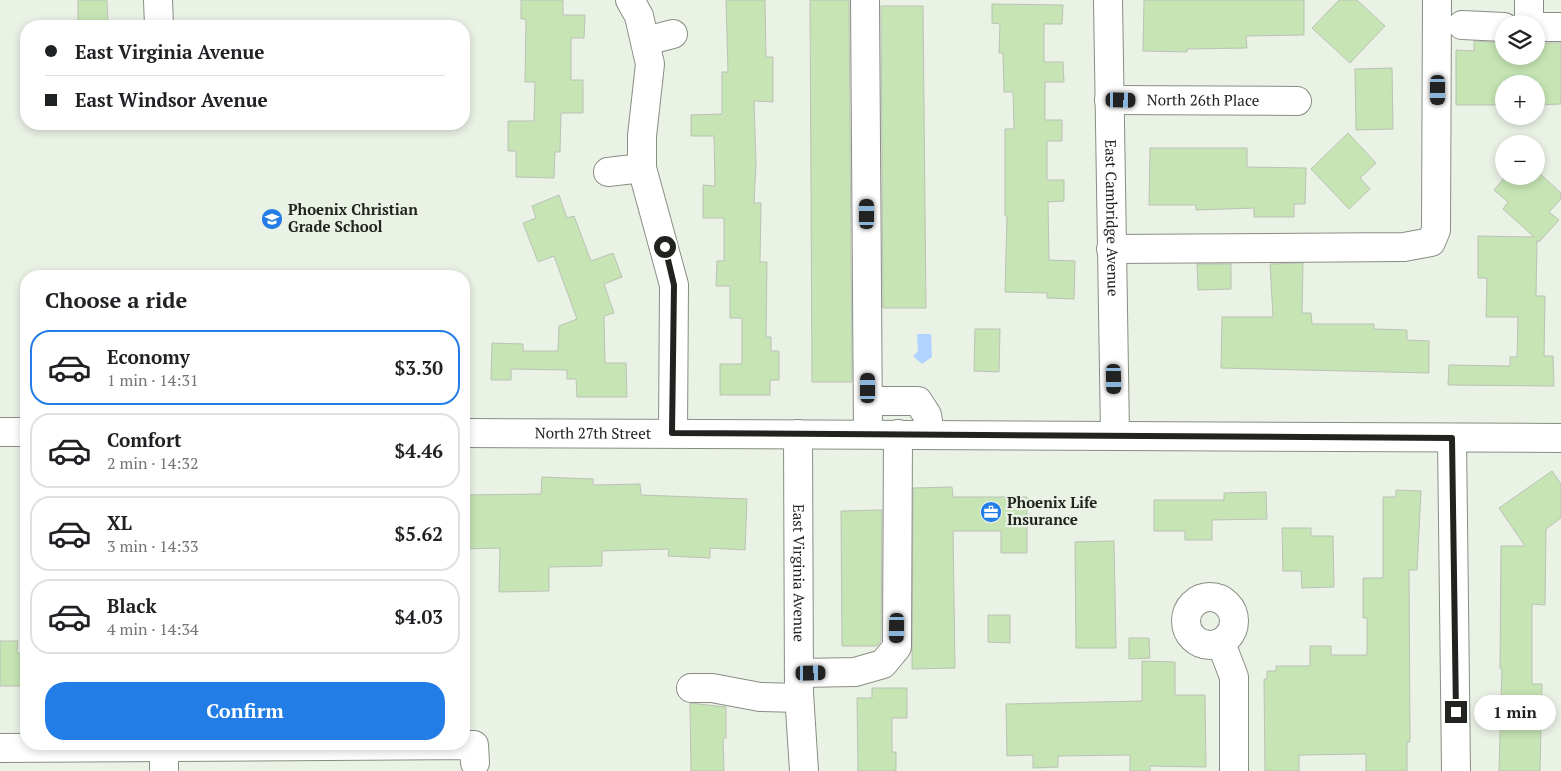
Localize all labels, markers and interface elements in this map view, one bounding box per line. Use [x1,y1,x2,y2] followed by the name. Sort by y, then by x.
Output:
[1495,15,1545,185] map controls
[1495,15,1545,65] button: layers
[75,39,264,64] text: East Virginia Avenue
[1430,75,1445,105] car
[1495,75,1545,125] button: +
[75,87,268,112] text: East Windsor Avenue
[1147,89,1259,110] street label: North 26th Place
[1105,92,1136,108] car
[1495,135,1545,185] button: −
[1101,139,1124,297] street label: East Cambridge Avenue
[288,199,418,236] place label: Phoenix Christian Grade School
[859,199,874,229] car
[260,207,284,231] school or university icon: Phoenix Christian Grade School
[654,236,676,258] route start
[45,285,187,314] text: Choose a ride
[107,344,190,369] text: Economy
[47,345,92,390] icon: car
[394,355,443,380] text: $3.30
[1106,364,1121,394] car
[107,369,199,391] text: 1 min · 14:31
[860,373,875,403] car
[535,422,652,443] street label: North 27th Street
[107,427,182,452] text: Comfort
[47,428,92,473] icon: car
[394,438,443,463] text: $4.46
[107,452,199,474] text: 2 min · 14:32
[1007,492,1097,529] place label: Phoenix Life Insurance
[979,500,1003,524] office icon: Phoenix Life Insurance
[789,504,810,642] street label: East Virginia Avenue
[107,510,132,535] text: XL
[47,511,92,556] icon: car
[394,521,443,546] text: $5.62
[107,535,199,557] text: 3 min · 14:33
[107,593,157,618] text: Black
[47,594,92,639] icon: car
[394,604,443,629] text: $4.03
[889,613,904,643] car
[107,618,199,640] text: 4 min · 14:34
[795,665,826,681] car
[45,682,445,740] button: Confirm
[1474,694,1556,730] callout: 1 min
[1445,701,1467,723] route end
[1493,701,1537,723] text: 1 min

